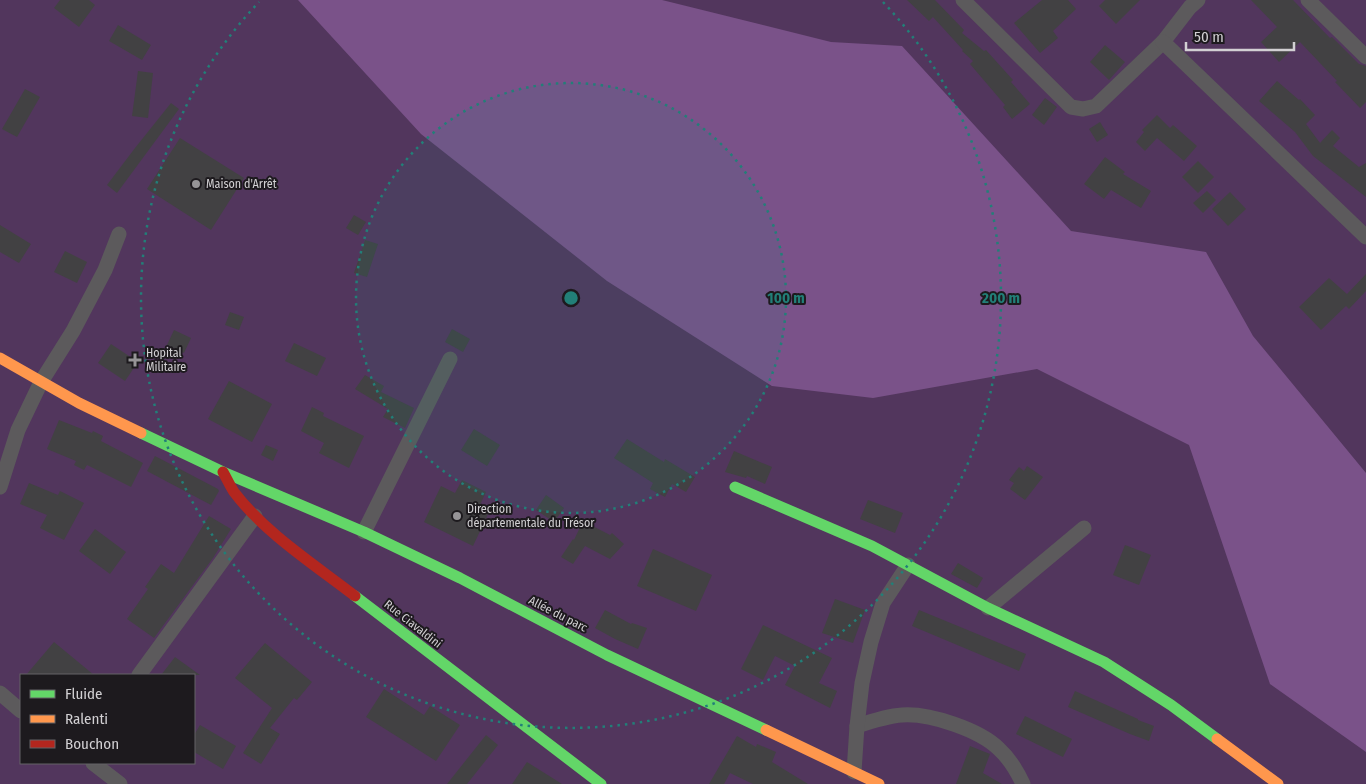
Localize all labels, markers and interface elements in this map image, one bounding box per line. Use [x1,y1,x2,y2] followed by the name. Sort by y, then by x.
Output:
[1186,20,1294,52] scale bar
[1194,28,1224,46] text: 50 m
[206,177,277,191] place label: Maison d'Arrêt
[190,178,202,190] marker: Maison d'Arrêt
[562,289,580,307] centre of rings
[767,289,805,307] text: 100 m
[981,289,1020,307] text: 200 m
[146,346,186,374] place label: Hopital Militaire
[128,353,142,367] marker: Hopital Militaire
[467,502,595,530] place label: Direction départementale du Trésor
[451,510,463,522] marker: Direction départementale du Trésor
[526,593,590,635] street label: Allée du parc
[381,597,445,651] street label: Rue Ciavaldini
[20,674,195,764] legend
[65,685,102,703] text: Fluide
[65,710,108,728] text: Ralenti
[65,735,119,753] text: Bouchon

